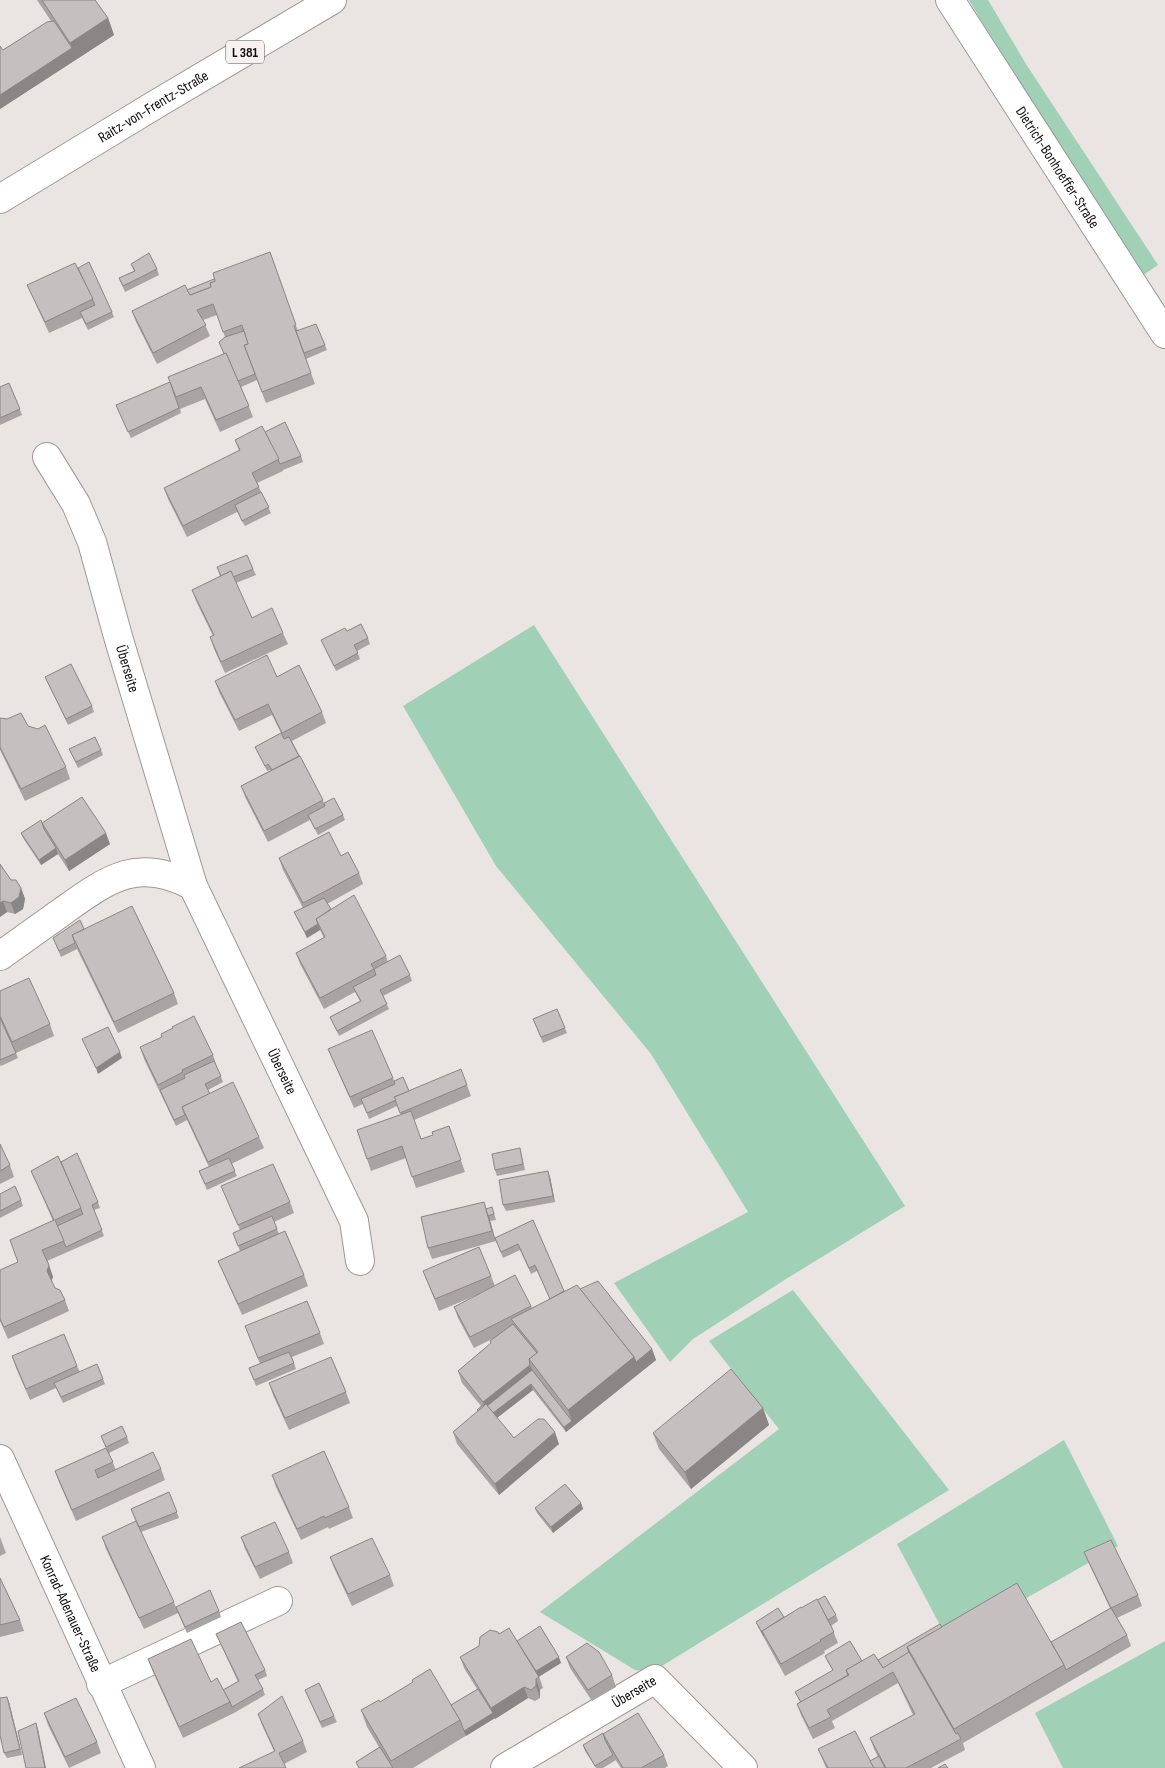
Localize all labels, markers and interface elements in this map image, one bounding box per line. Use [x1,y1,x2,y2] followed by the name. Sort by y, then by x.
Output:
[226,41,264,64] road number: L 381
[94,66,212,147] street label: Raitz-von-Frentz-Straße
[1012,103,1104,232] street label: Dietrich-Bonhoeffer-Straße
[112,643,144,695] street label: Überseite
[263,1046,301,1097] street label: Überseite
[36,1552,105,1675] street label: Konrad-Adenauer-Straße
[608,1671,660,1712] street label: Überseite

